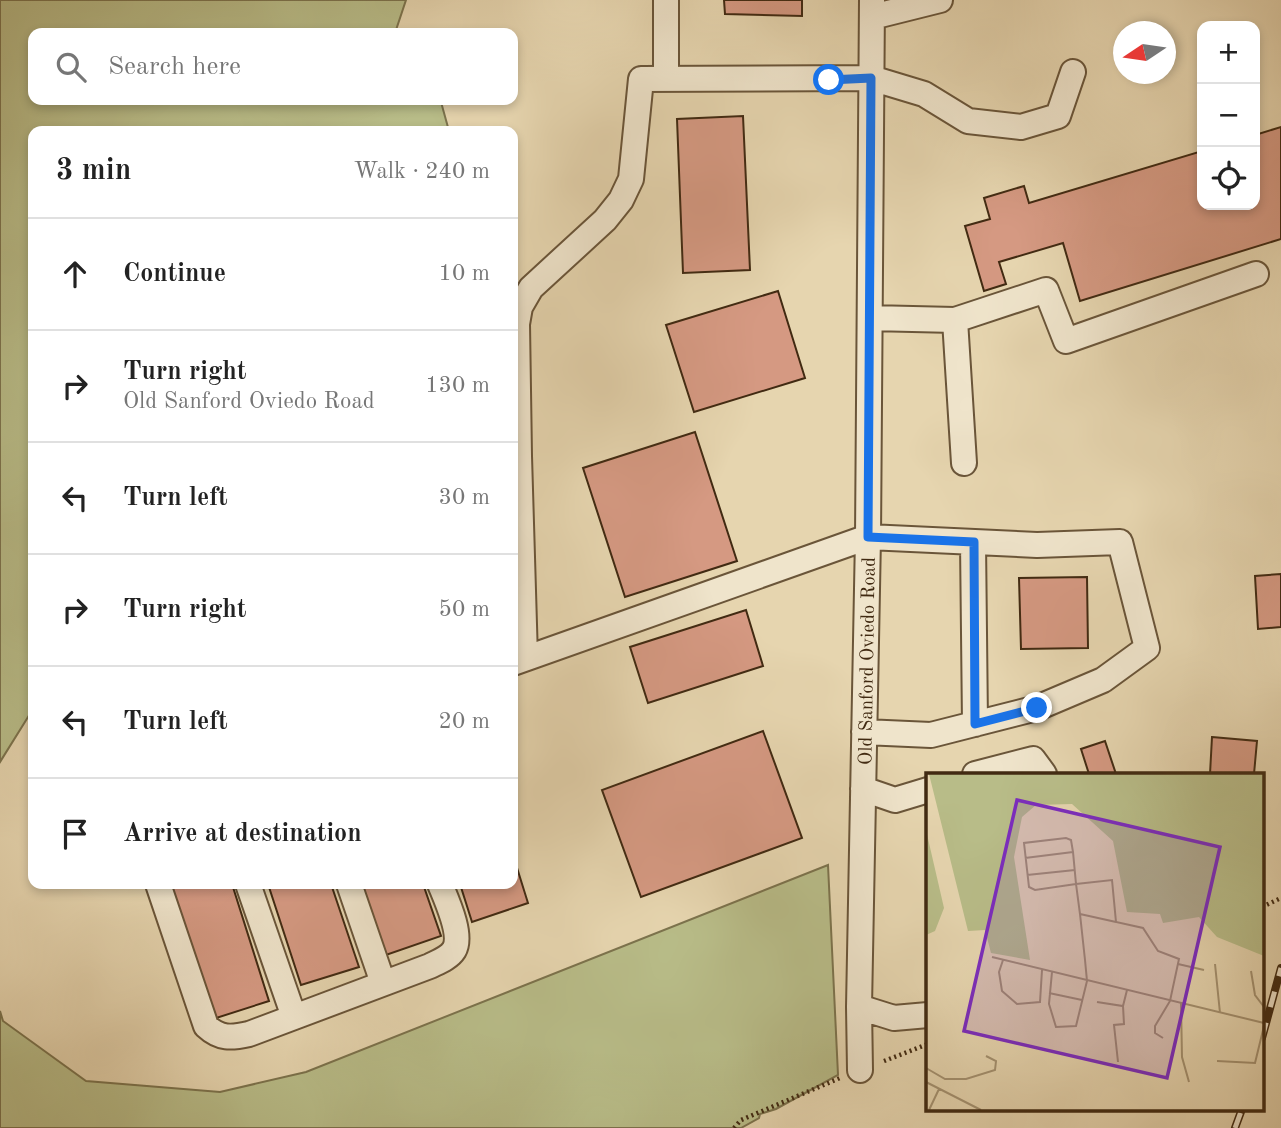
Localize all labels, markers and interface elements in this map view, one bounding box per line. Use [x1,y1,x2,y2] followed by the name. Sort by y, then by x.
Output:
[1113,21,1176,84] north arrow
[1197,21,1260,210] map controls
[1197,21,1260,84] button: +
[28,28,518,105] search box
[52,48,90,86] icon: search
[108,54,241,80] text: Search here
[813,64,844,95] route start
[1197,84,1260,147] button: −
[1197,147,1260,210] button: locate
[56,156,131,186] text: 3 min
[354,160,490,183] text: Walk · 240 m
[56,255,94,293] icon: ahead
[123,261,226,287] text: Continue
[439,262,490,285] text: 10 m
[123,359,246,385] text: Turn right
[56,367,94,405] icon: right
[425,374,490,397] text: 130 m
[123,390,375,413] text: Old Sanford Oviedo Road
[56,479,94,517] icon: left
[123,485,228,511] text: Turn left
[439,486,490,509] text: 30 m
[857,557,880,765] street label: Old Sanford Oviedo Road
[56,591,94,629] icon: right
[123,597,246,623] text: Turn right
[439,598,490,621] text: 50 m
[1021,692,1052,723] route end
[56,703,94,741] icon: left
[123,709,228,735] text: Turn left
[439,710,490,733] text: 20 m
[926,773,1264,1110] inset map
[56,815,94,853] icon: arrive
[123,821,362,847] text: Arrive at destination

